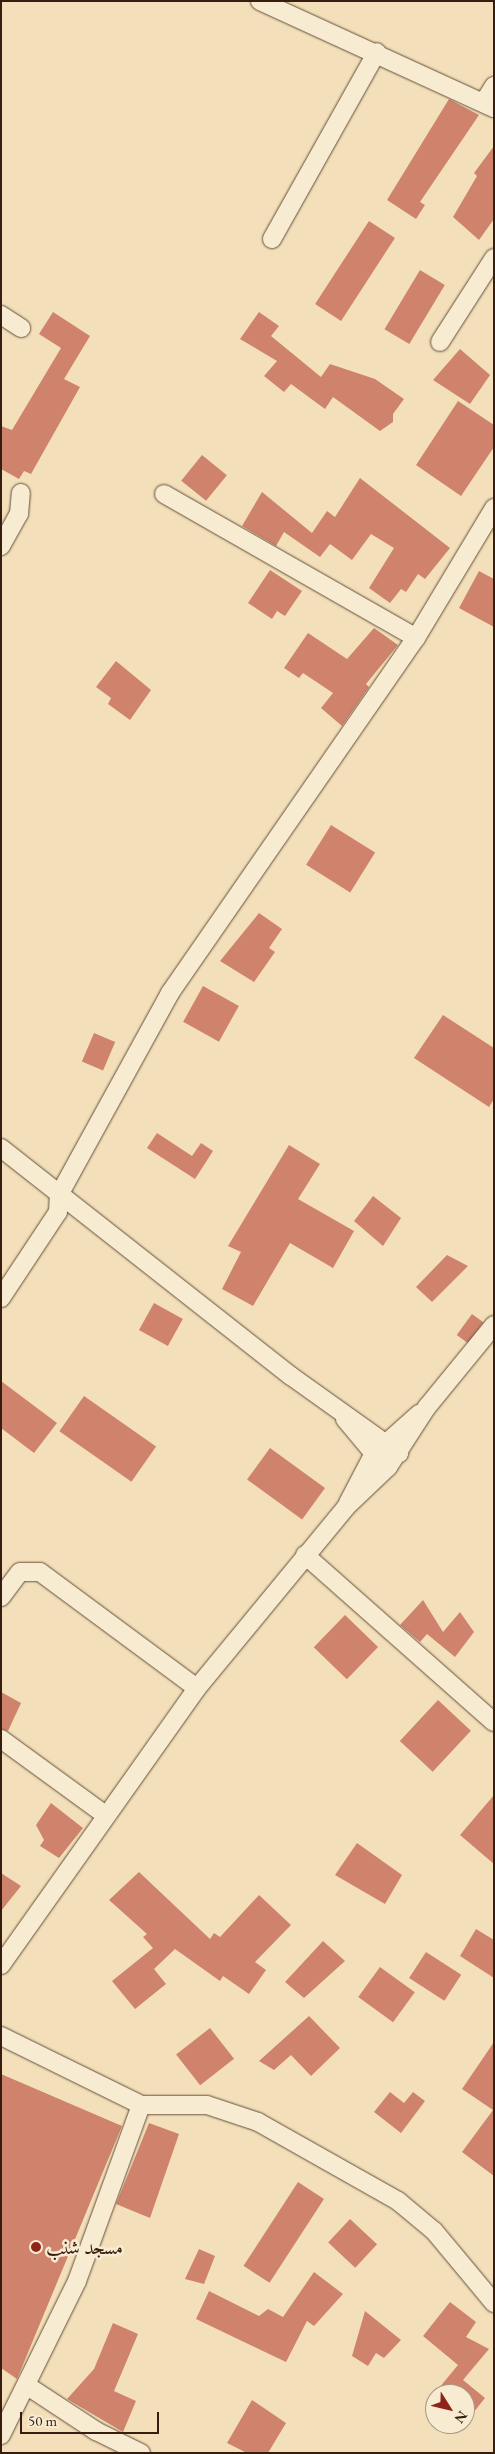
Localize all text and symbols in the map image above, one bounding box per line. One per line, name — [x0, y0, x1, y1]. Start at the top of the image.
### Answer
place label: مسجد شنب — [46, 2235, 123, 2259]
marker: مسجد شنب — [30, 2241, 42, 2253]
north arrow — [425, 2384, 475, 2434]
scale bar — [22, 2402, 161, 2434]
text: N — [451, 2407, 472, 2427]
text: 50 m — [28, 2411, 57, 2430]

